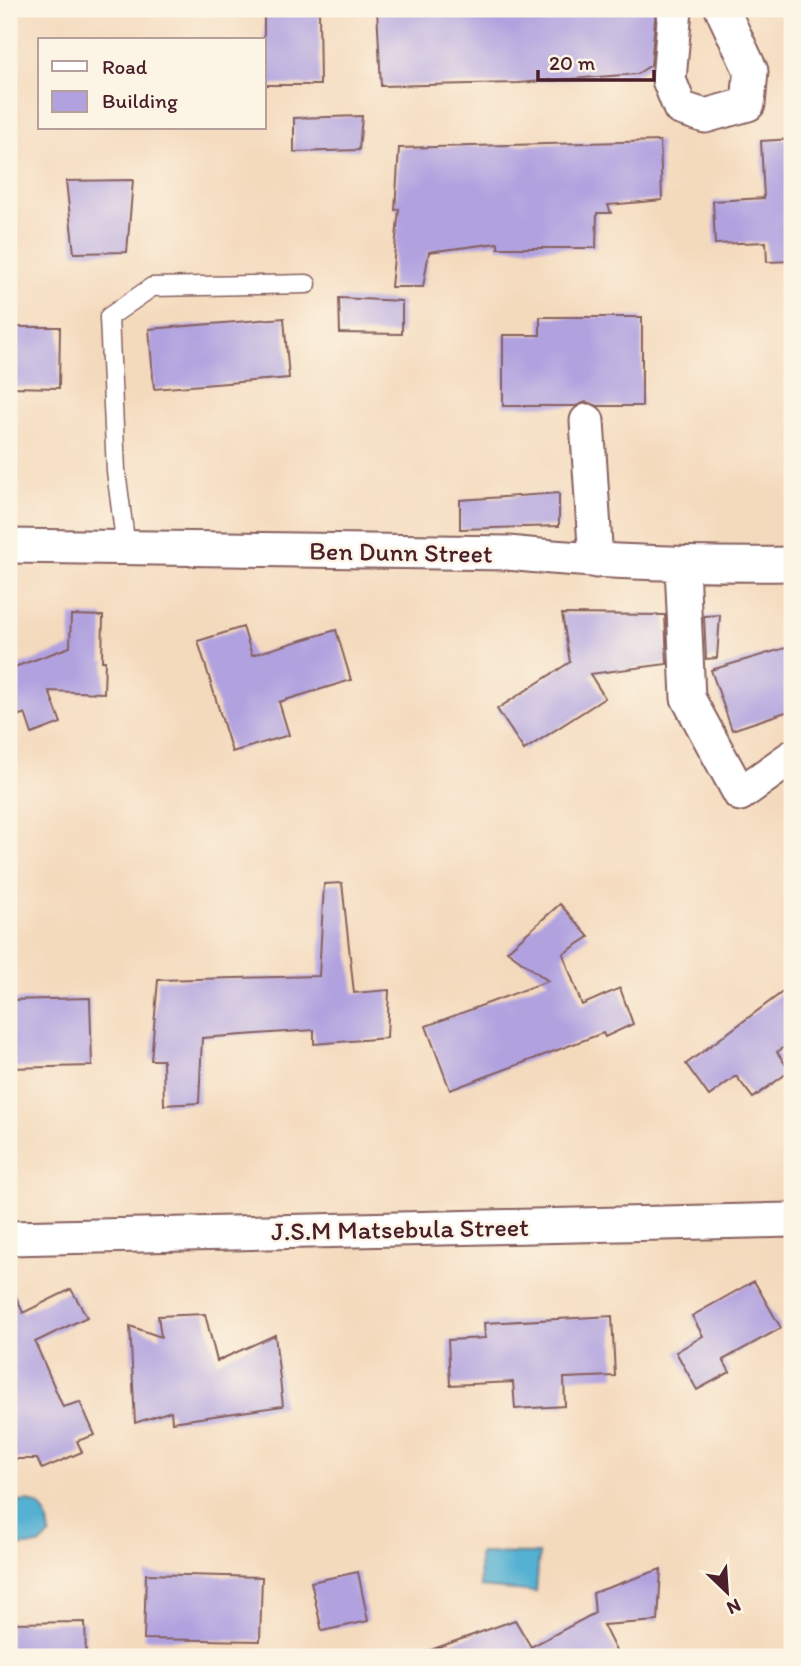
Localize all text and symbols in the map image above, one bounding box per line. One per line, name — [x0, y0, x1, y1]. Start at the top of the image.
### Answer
legend — [38, 38, 266, 130]
scale bar — [538, 38, 654, 82]
text: 20 m — [549, 50, 596, 75]
text: Road — [102, 54, 148, 79]
text: Building — [102, 88, 178, 113]
street label: Ben Dunn Street — [309, 534, 493, 570]
street label: J.S.M Matsebula Street — [271, 1211, 529, 1247]
north arrow — [692, 1558, 762, 1628]
text: N — [723, 1594, 745, 1620]

